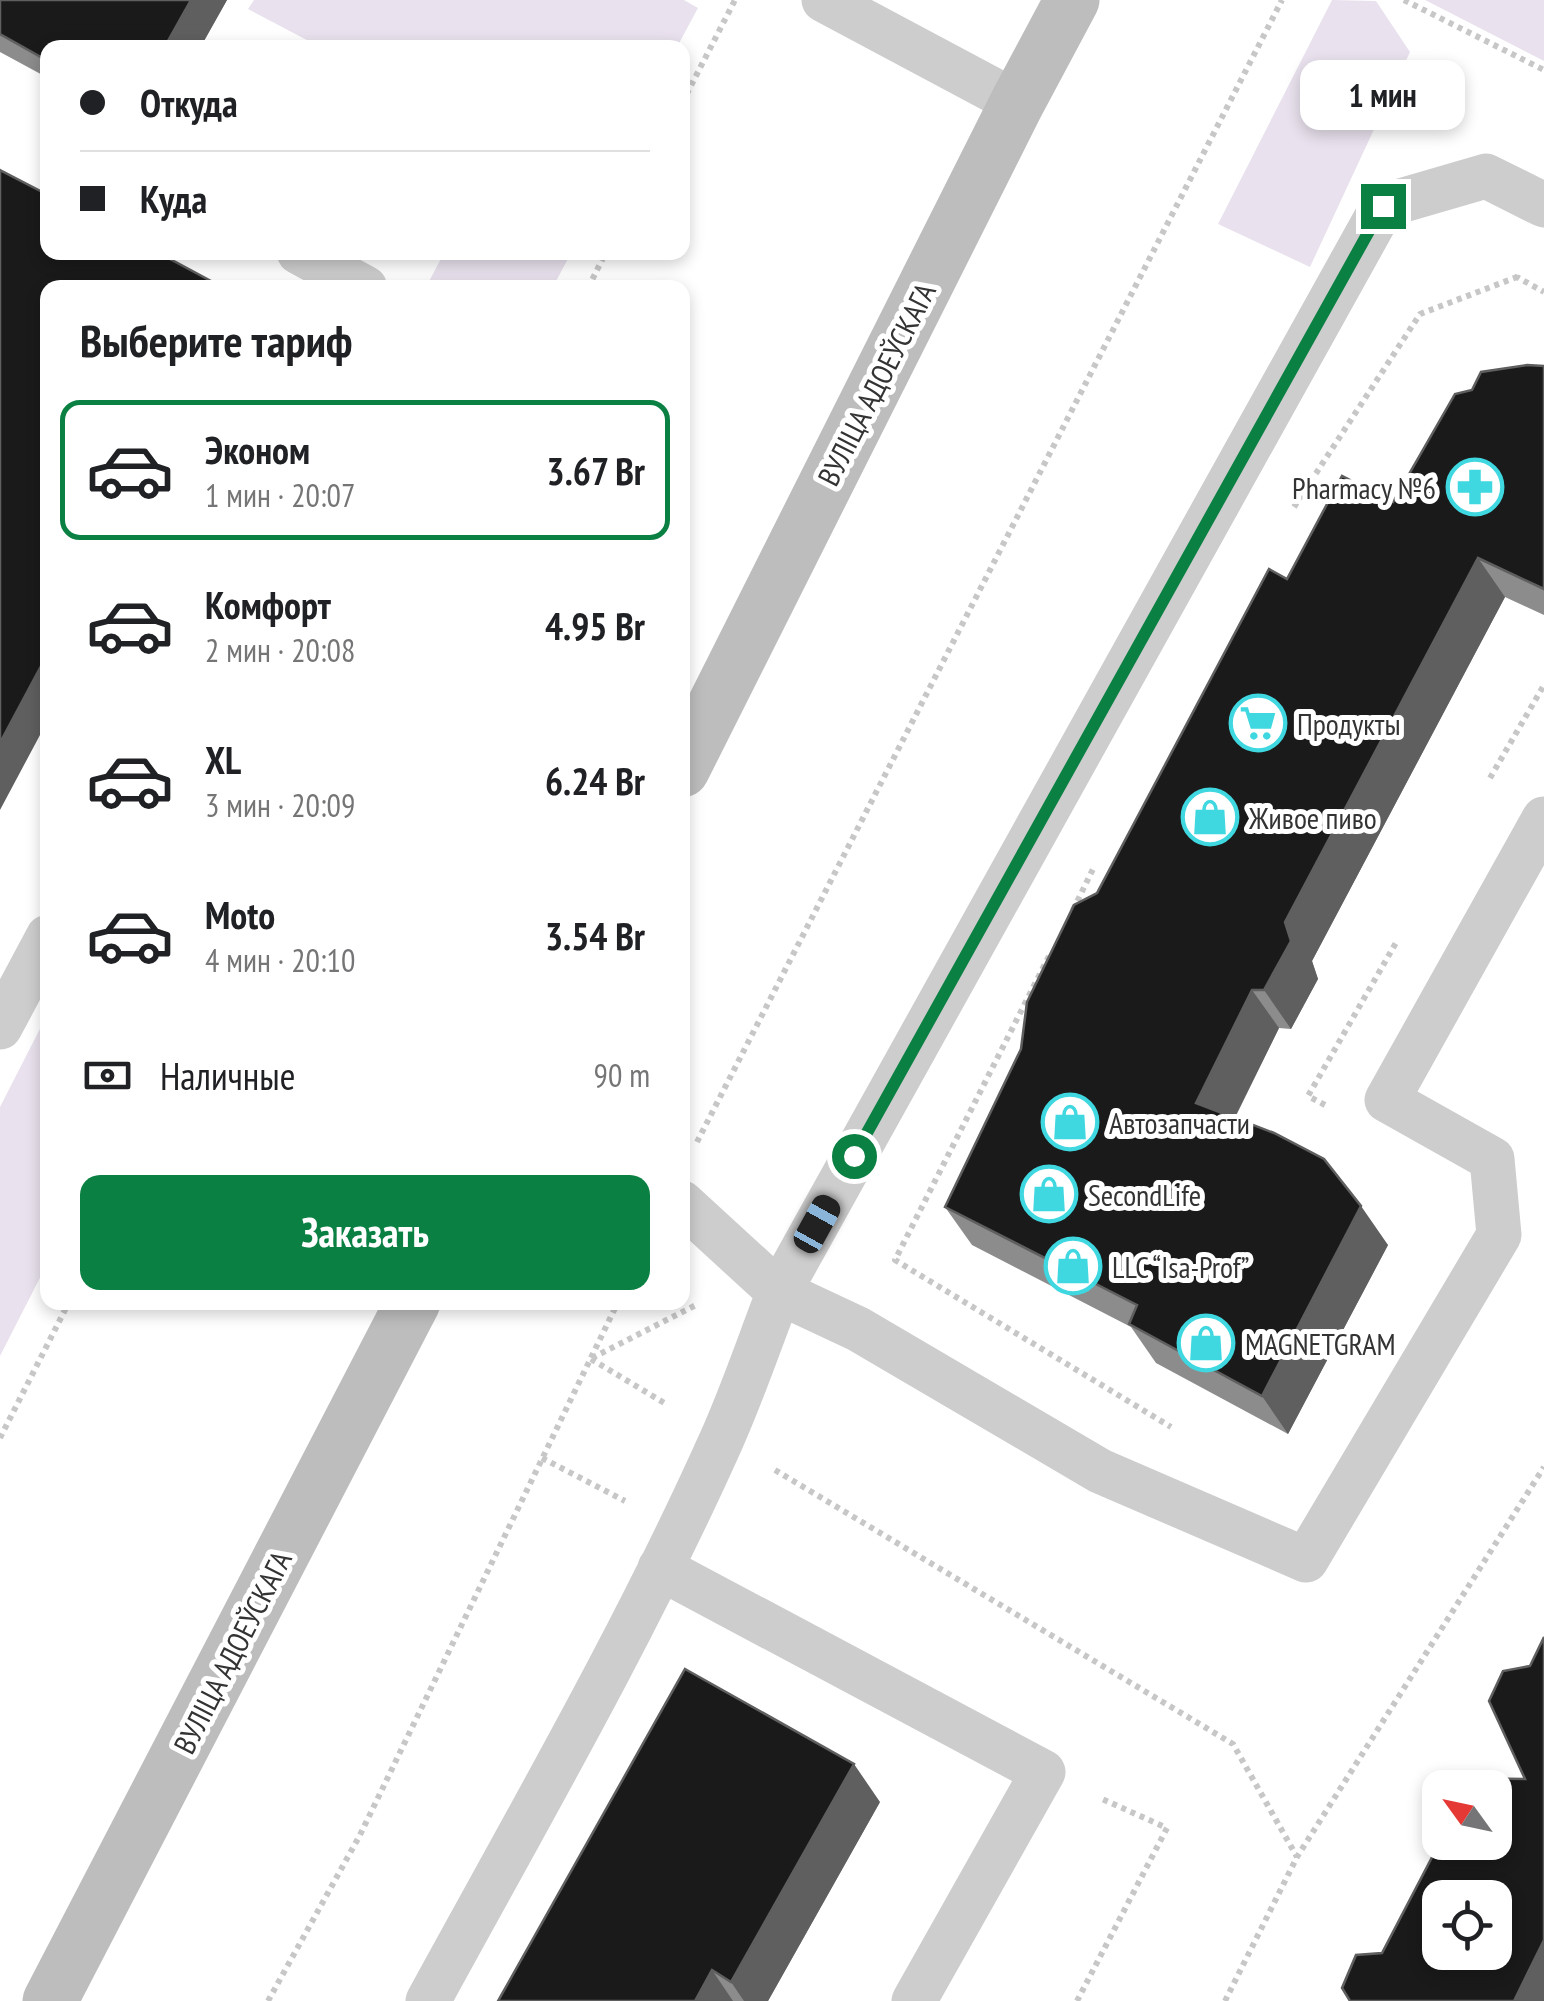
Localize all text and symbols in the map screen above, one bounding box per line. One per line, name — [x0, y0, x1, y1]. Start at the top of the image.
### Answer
callout: 1 мин — [1300, 61, 1466, 131]
text: 1 мин — [1348, 74, 1417, 116]
text: Откуда — [140, 78, 238, 127]
text: Куда — [140, 174, 207, 223]
route end — [1361, 184, 1406, 229]
street label: ВУЛІЦА АДОЕЎСКАГА — [808, 275, 944, 492]
text: Выберите тариф — [80, 311, 352, 369]
icon: car — [85, 425, 175, 515]
text: Эконом — [205, 425, 310, 474]
text: 3.67 Br — [547, 446, 645, 495]
pharmacy icon: Pharmacy №6 — [1445, 457, 1505, 517]
place label: Pharmacy №6 — [1292, 468, 1436, 507]
text: 1 мин · 20:07 — [205, 474, 355, 516]
icon: car — [85, 580, 175, 670]
text: Комфорт — [205, 580, 331, 629]
text: 4.95 Br — [545, 601, 645, 650]
text: 2 мин · 20:08 — [205, 629, 355, 671]
supermarket icon: Продукты — [1228, 693, 1288, 753]
place label: Продукты — [1297, 704, 1401, 743]
icon: car — [85, 735, 175, 825]
text: XL — [205, 735, 241, 784]
text: 6.24 Br — [545, 756, 645, 805]
text: 3 мин · 20:09 — [205, 784, 355, 826]
shop icon: Живое пиво — [1180, 787, 1240, 847]
place label: Живое пиво — [1248, 798, 1377, 837]
icon: car — [85, 890, 175, 980]
text: Moto — [205, 890, 275, 939]
text: 3.54 Br — [545, 911, 645, 960]
text: 4 мин · 20:10 — [205, 939, 355, 981]
icon: cash — [80, 1048, 135, 1103]
text: Наличные — [160, 1051, 295, 1100]
text: 90 m — [594, 1054, 650, 1096]
shop icon: Автозапчасти — [1040, 1092, 1100, 1152]
place label: Автозапчасти — [1109, 1103, 1250, 1142]
route start — [832, 1134, 877, 1179]
shop icon: SecondLife — [1019, 1164, 1079, 1224]
button: Заказать — [80, 1175, 650, 1290]
place label: SecondLife — [1088, 1175, 1201, 1214]
car — [789, 1190, 845, 1258]
shop icon: LLC “Isa-Prof” — [1043, 1236, 1103, 1296]
place label: LLC “Isa-Prof” — [1112, 1247, 1249, 1286]
shop icon: MAGNETGRAM — [1176, 1313, 1236, 1373]
place label: MAGNETGRAM — [1245, 1324, 1396, 1363]
street label: ВУЛІЦА АДОЕЎСКАГА — [164, 1543, 300, 1760]
north arrow — [1422, 1770, 1512, 1860]
map controls — [1422, 1770, 1512, 1970]
button: locate — [1422, 1880, 1512, 1970]

